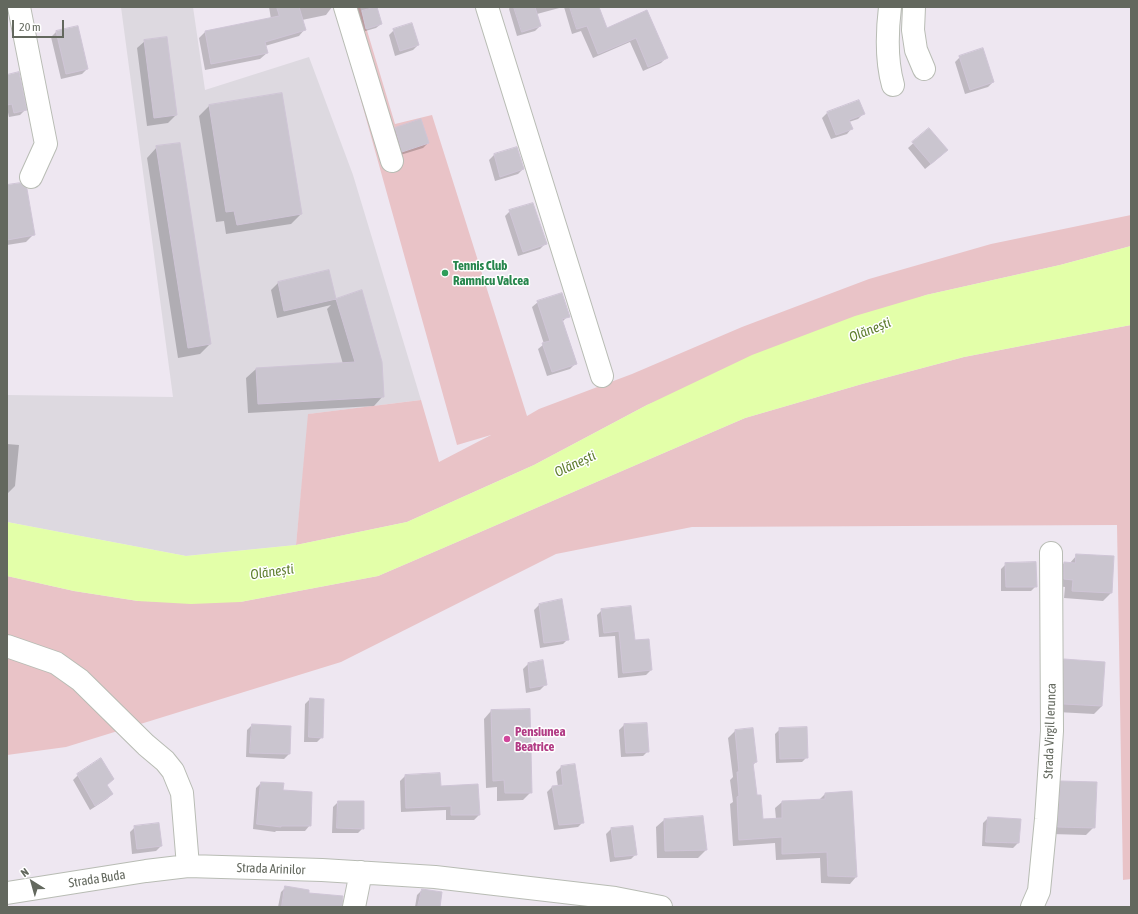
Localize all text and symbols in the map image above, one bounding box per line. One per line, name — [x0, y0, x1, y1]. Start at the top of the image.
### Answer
scale bar — [14, 12, 66, 38]
text: 20 m — [19, 20, 41, 34]
place label: Tennis Club Ramnicu Valcea — [453, 258, 529, 289]
marker: Tennis Club Ramnicu Valcea — [440, 268, 450, 278]
water label: Olănești — [847, 314, 893, 346]
water label: Olănești — [552, 447, 598, 481]
water label: Olănești — [249, 561, 295, 583]
street label: Strada Virgil Ierunca — [1041, 683, 1059, 779]
place label: Pensiunea Beatrice — [515, 724, 566, 755]
marker: Pensiunea Beatrice — [502, 734, 512, 744]
street label: Strada Arinilor — [236, 860, 306, 878]
north arrow — [12, 862, 52, 902]
text: N — [19, 866, 31, 879]
street label: Strada Buda — [67, 867, 127, 891]

